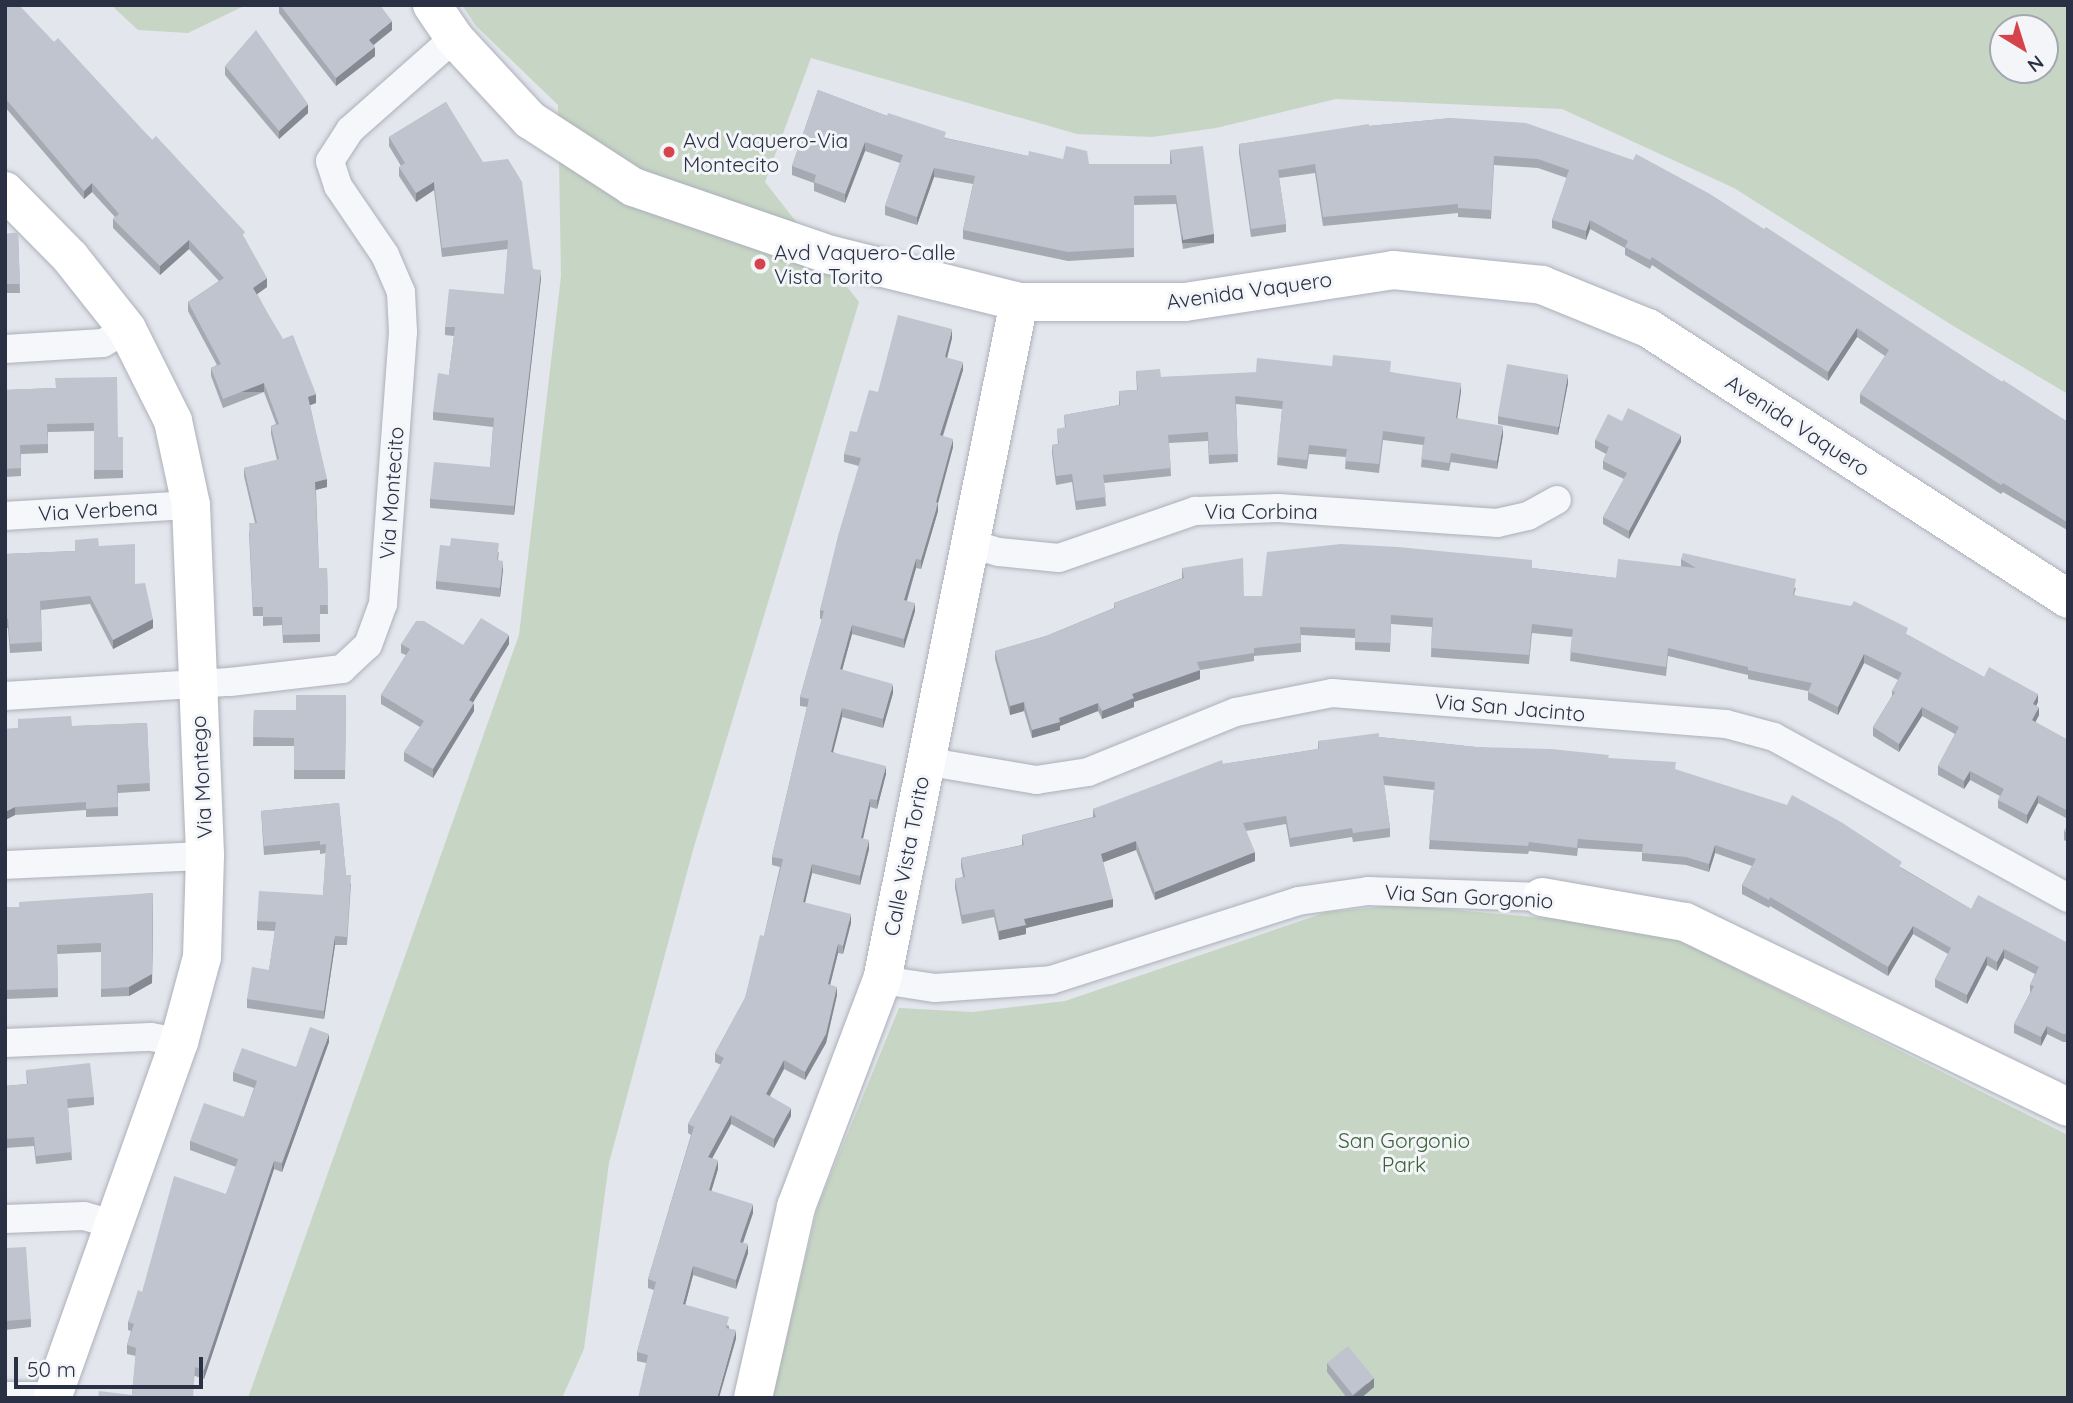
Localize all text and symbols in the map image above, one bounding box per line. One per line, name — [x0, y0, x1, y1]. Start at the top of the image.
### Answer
north arrow — [1989, 14, 2059, 84]
text: N — [2023, 50, 2049, 78]
place label: Avd Vaquero-Via Montecito — [683, 127, 848, 177]
marker: Avd Vaquero-Via Montecito — [661, 144, 677, 160]
place label: Avd Vaquero-Calle Vista Torito — [774, 239, 956, 289]
marker: Avd Vaquero-Calle Vista Torito — [752, 256, 768, 272]
street label: Avenida Vaquero — [1165, 266, 1333, 314]
street label: Avenida Vaquero — [1721, 369, 1875, 481]
street label: Via Montecito — [374, 426, 408, 560]
street label: Via Verbena — [38, 494, 158, 526]
street label: Via Corbina — [1204, 498, 1318, 524]
street label: Via San Jacinto — [1434, 688, 1586, 726]
street label: Via Montego — [185, 715, 217, 839]
street label: Calle Vista Torito — [878, 774, 934, 938]
street label: Via San Gorgonio — [1384, 879, 1554, 913]
park label: San Gorgonio Park — [1338, 1127, 1470, 1177]
scale bar — [18, 1344, 206, 1388]
text: 50 m — [27, 1356, 76, 1382]

